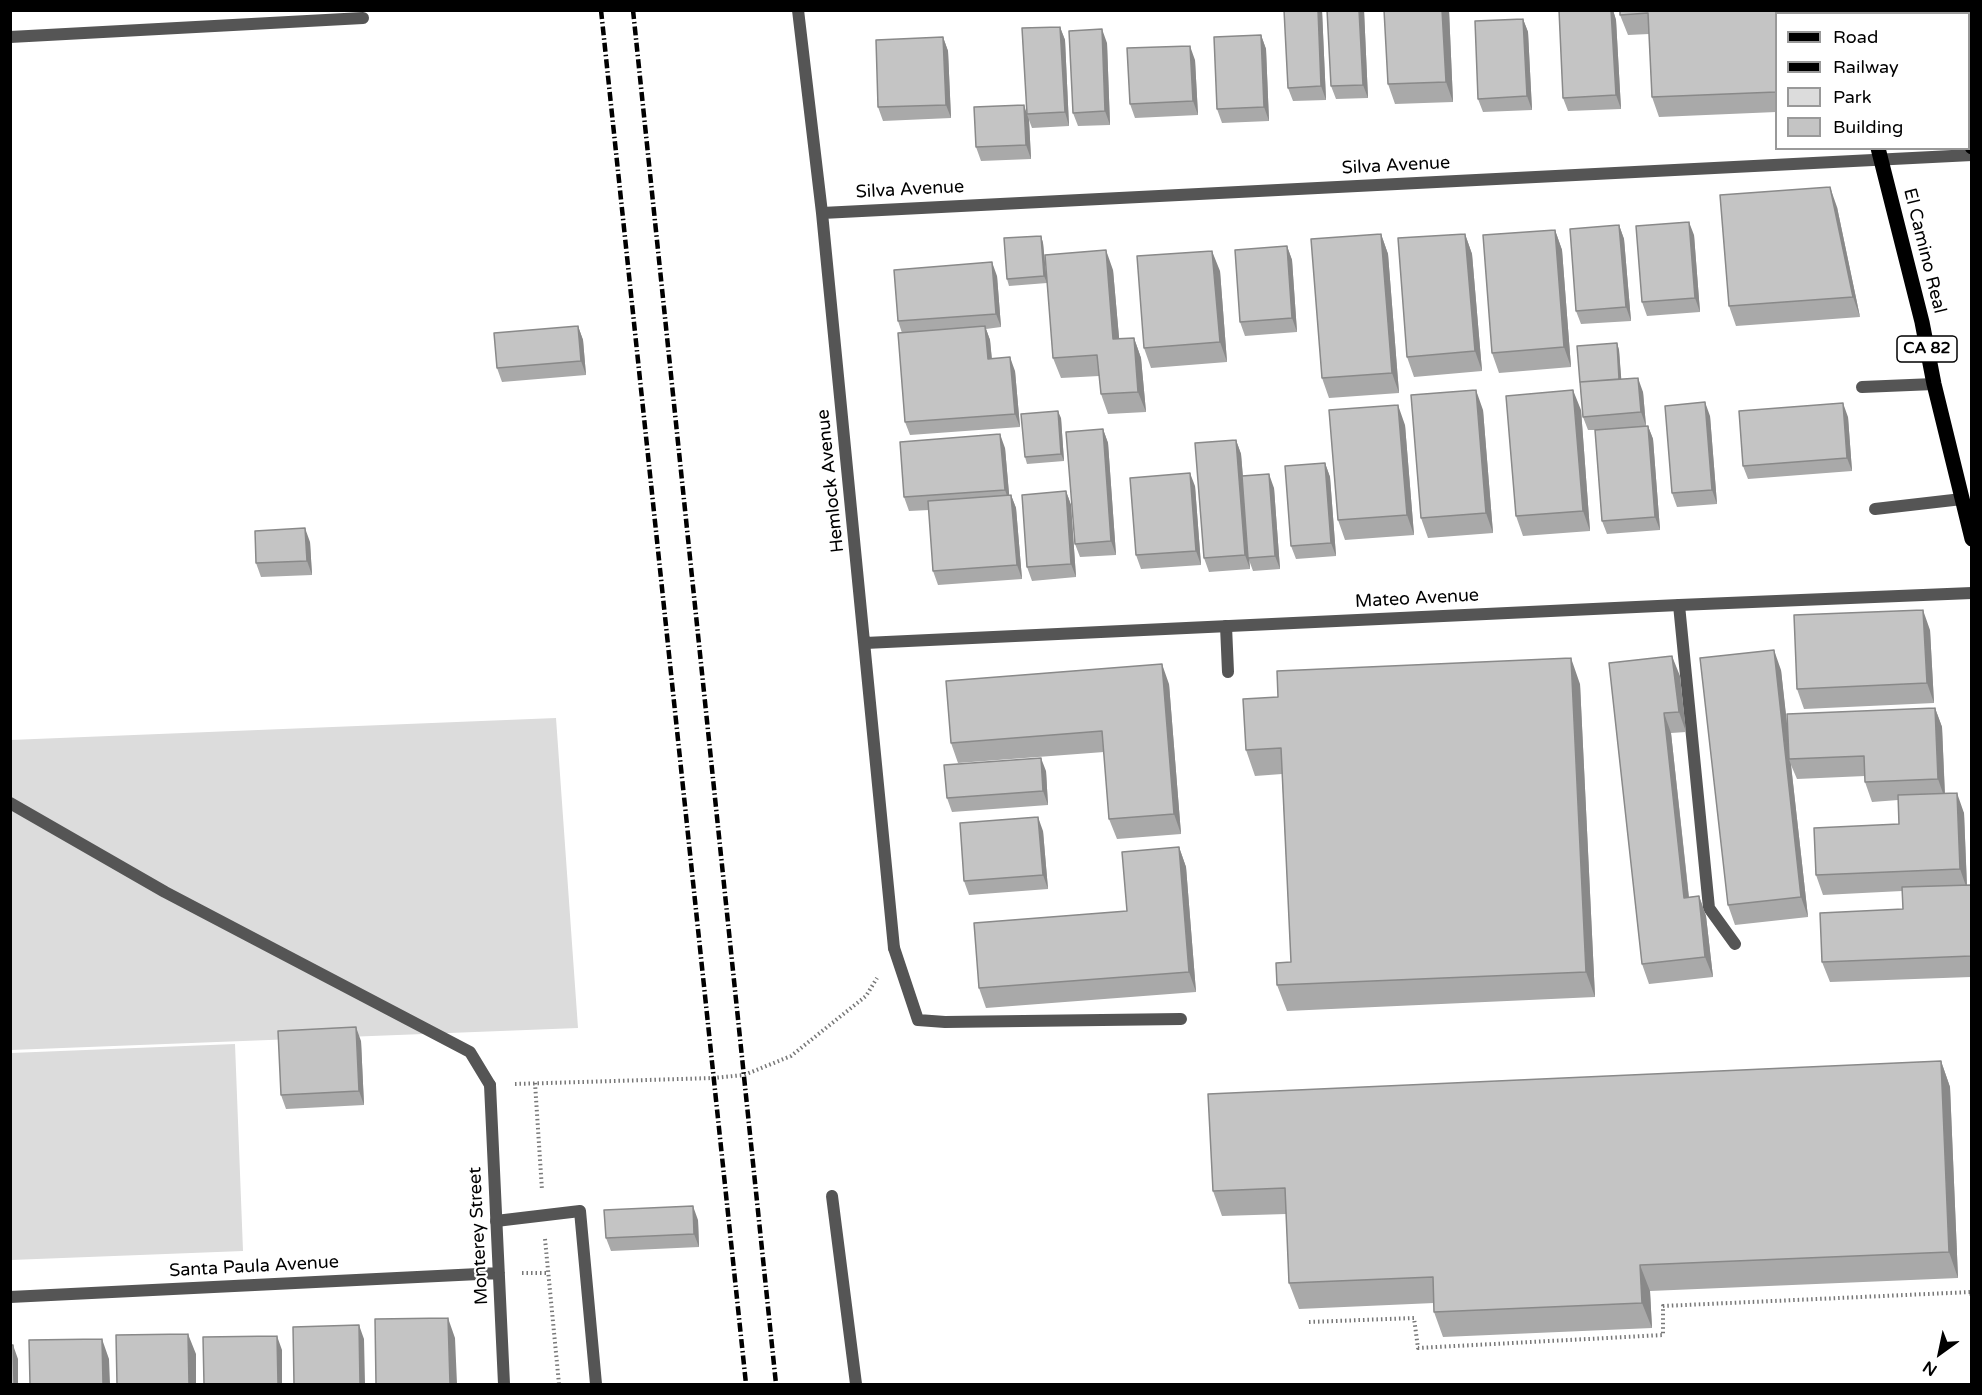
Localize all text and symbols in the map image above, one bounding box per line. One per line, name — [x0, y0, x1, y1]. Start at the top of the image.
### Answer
legend — [1775, 12, 1970, 150]
text: Road — [1833, 26, 1878, 48]
text: Railway — [1833, 56, 1899, 78]
text: Park — [1833, 86, 1871, 108]
text: Building — [1833, 116, 1903, 138]
street label: Silva Avenue — [1341, 152, 1451, 180]
street label: Silva Avenue — [855, 176, 965, 204]
street label: El Camino Real — [1898, 186, 1950, 316]
road number: CA 82 — [1897, 336, 1957, 362]
street label: Hemlock Avenue — [813, 408, 849, 554]
street label: Mateo Avenue — [1354, 585, 1480, 613]
street label: Monterey Street — [465, 1166, 493, 1306]
street label: Santa Paula Avenue — [169, 1252, 339, 1282]
north arrow — [1910, 1323, 1970, 1383]
text: N — [1919, 1356, 1941, 1380]

